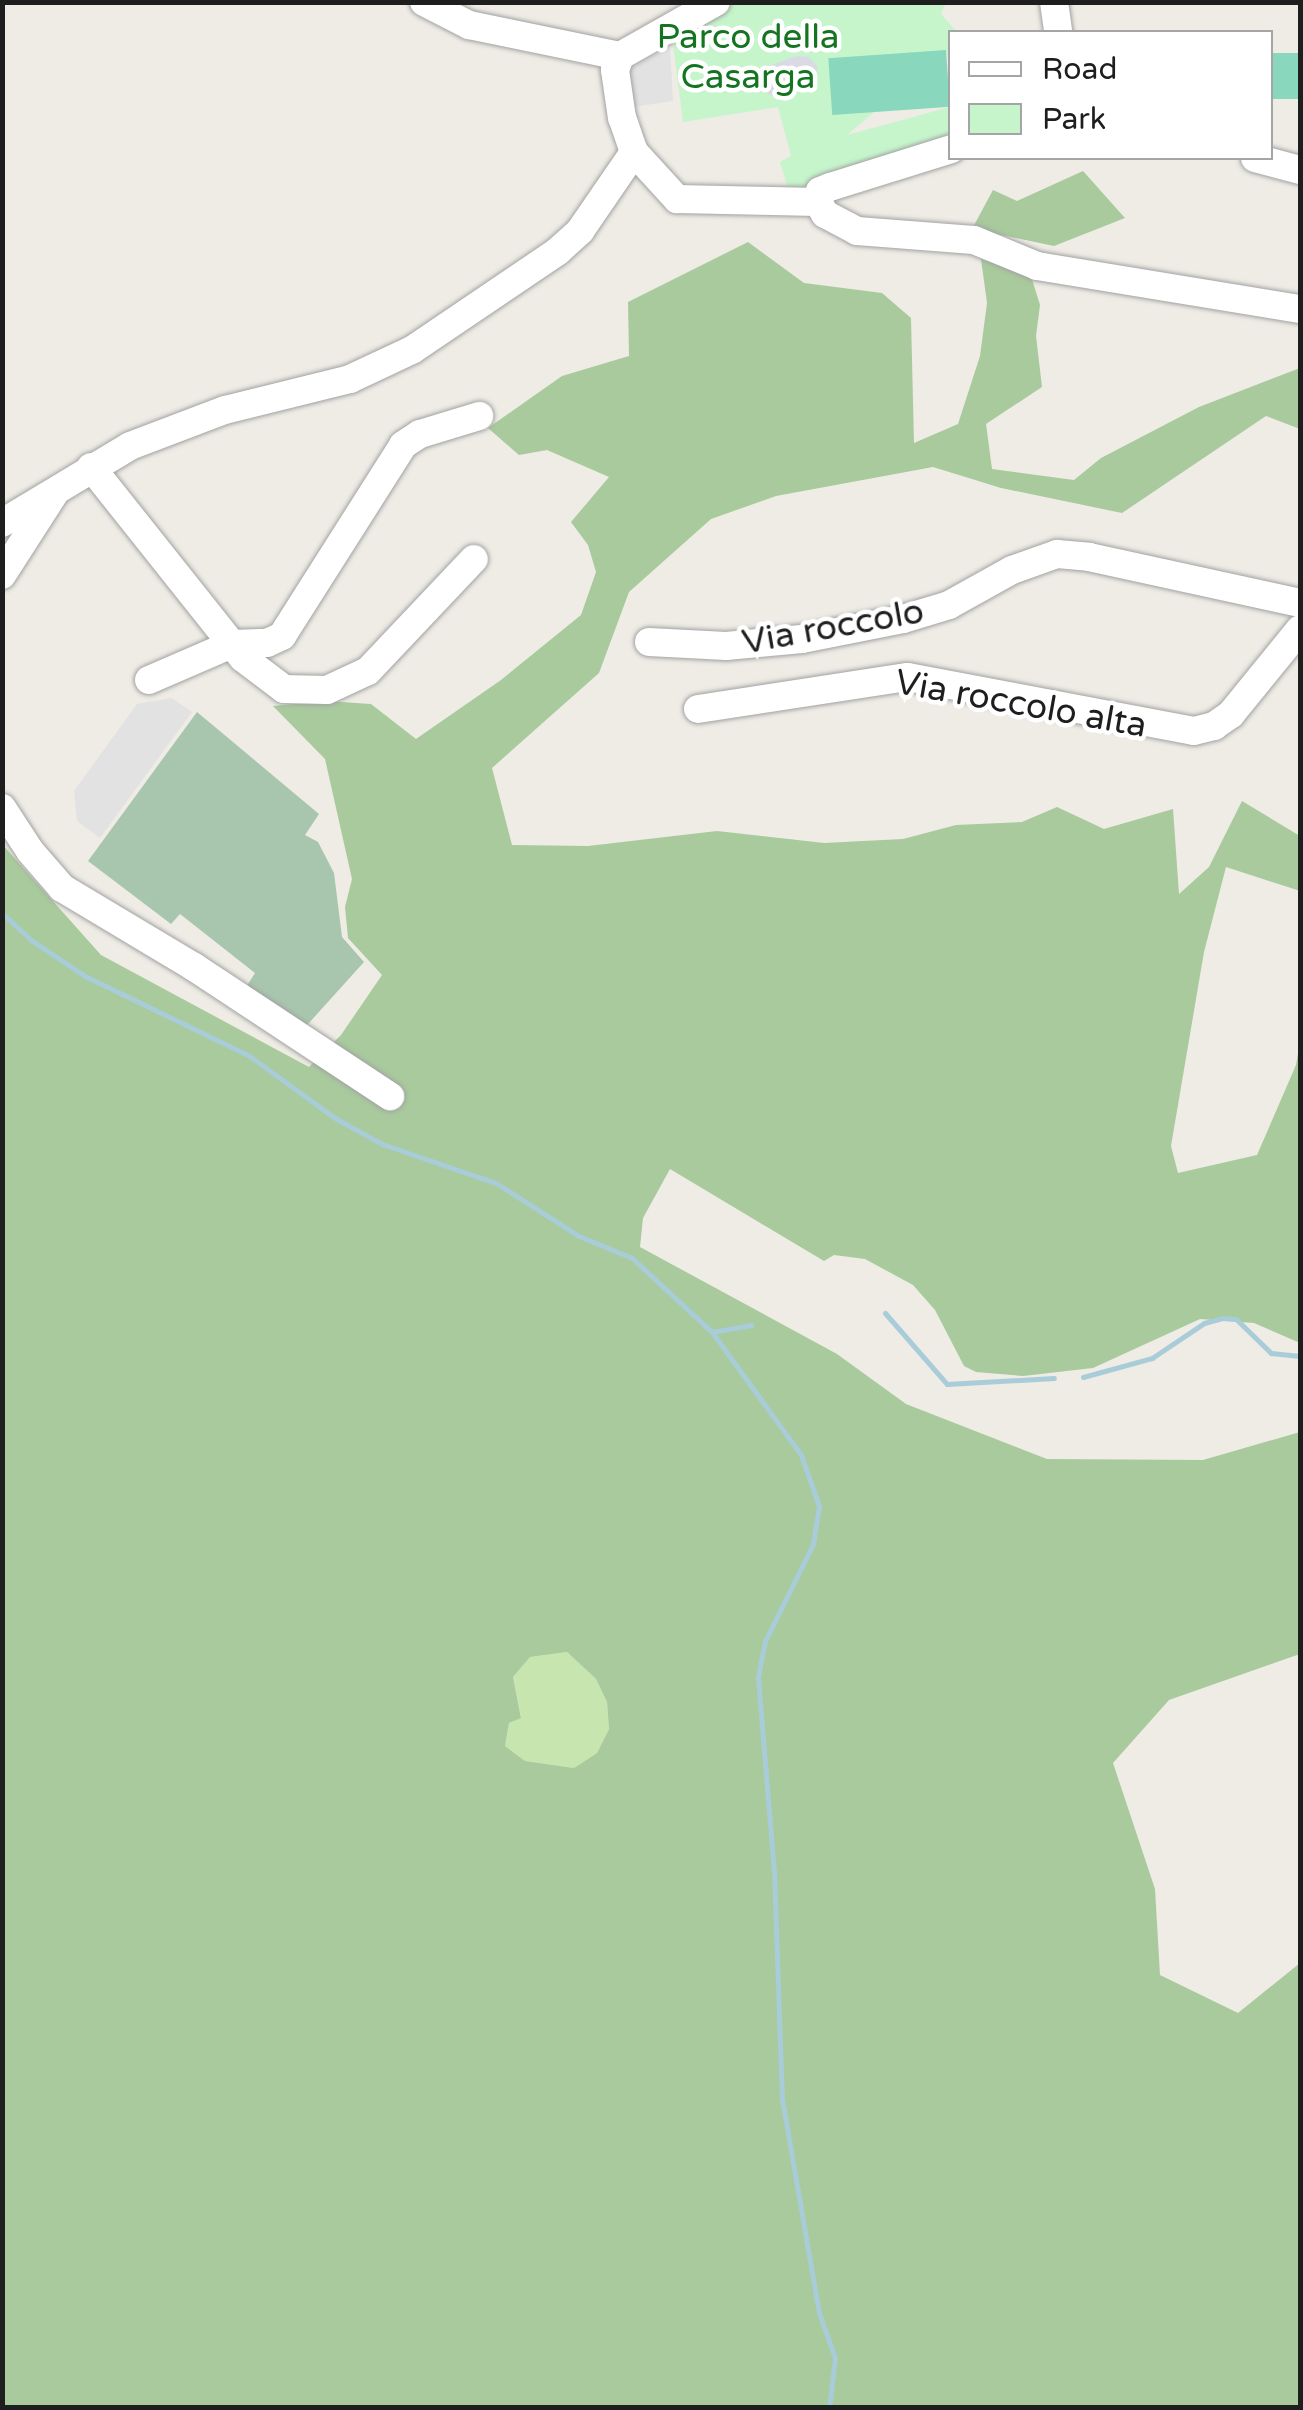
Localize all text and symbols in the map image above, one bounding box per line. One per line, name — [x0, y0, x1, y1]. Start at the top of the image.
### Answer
park label: Parco della Casarga — [656, 16, 840, 98]
legend — [948, 30, 1273, 160]
text: Road — [1042, 51, 1117, 88]
text: Park — [1042, 101, 1106, 138]
street label: Via roccolo — [739, 590, 927, 664]
street label: Via roccolo alta — [892, 661, 1150, 747]

